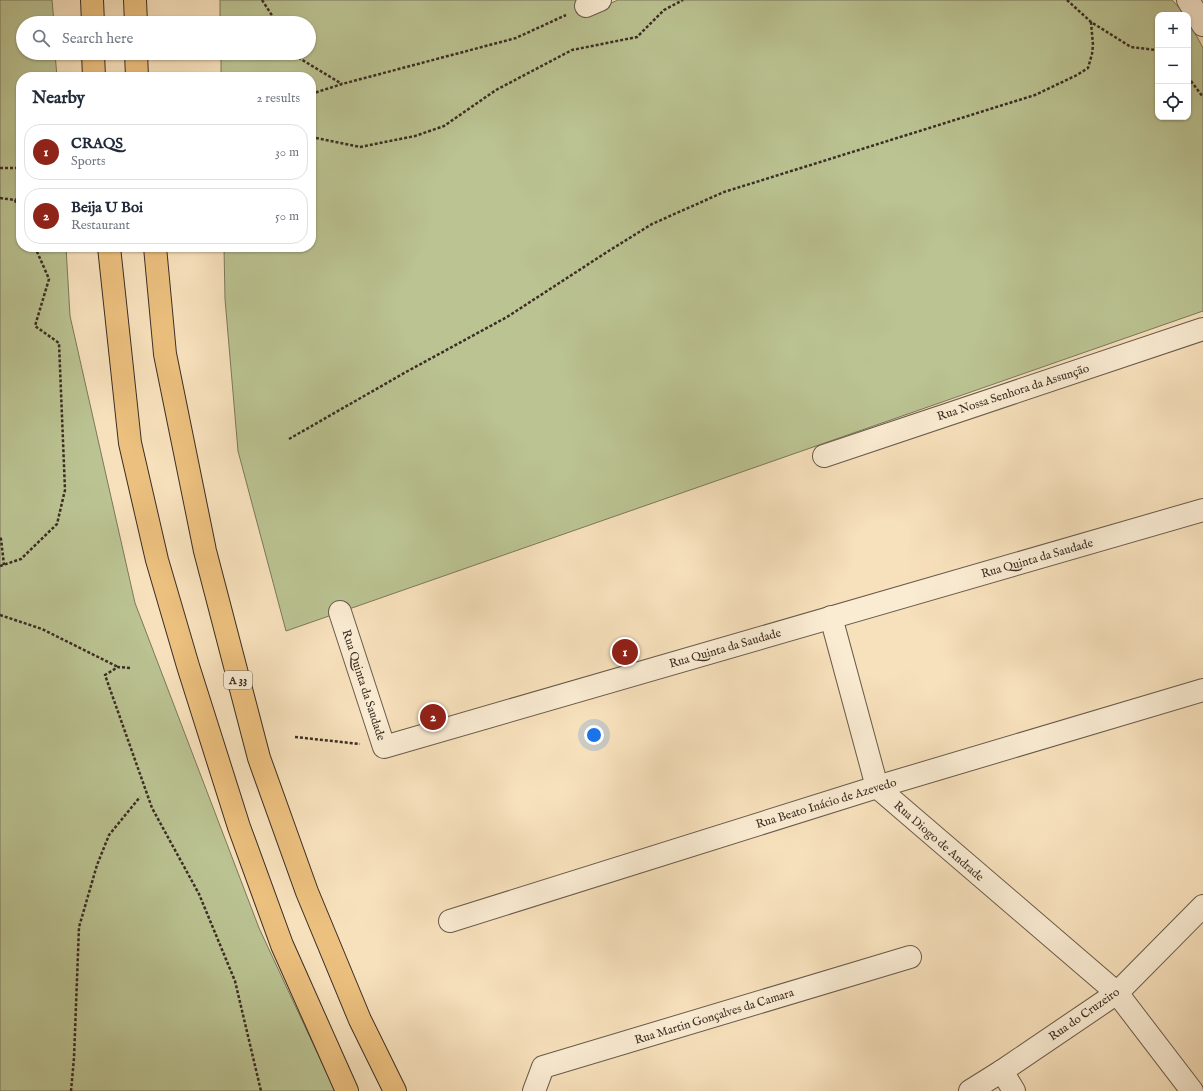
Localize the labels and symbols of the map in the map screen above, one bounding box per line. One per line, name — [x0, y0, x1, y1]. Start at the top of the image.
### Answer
street label: Rua Nossa Senhora da Assunção — [935, 361, 1092, 424]
street label: Rua Quinta da Saudade — [979, 535, 1095, 582]
street label: Rua Quinta da Saudade — [667, 625, 783, 672]
street label: Rua Quinta da Saudade — [338, 628, 389, 743]
pin: 1 — [612, 637, 638, 667]
road number: A 33 — [224, 671, 252, 689]
pin: 2 — [420, 702, 446, 732]
your location — [584, 725, 604, 745]
street label: Rua Beato Inácio de Azevedo — [754, 775, 899, 832]
street label: Rua Diogo de Andrade — [890, 798, 987, 885]
street label: Rua do Cruzeiro — [1046, 984, 1123, 1044]
street label: Rua Martin Gonçalves da Camara — [633, 985, 796, 1048]

